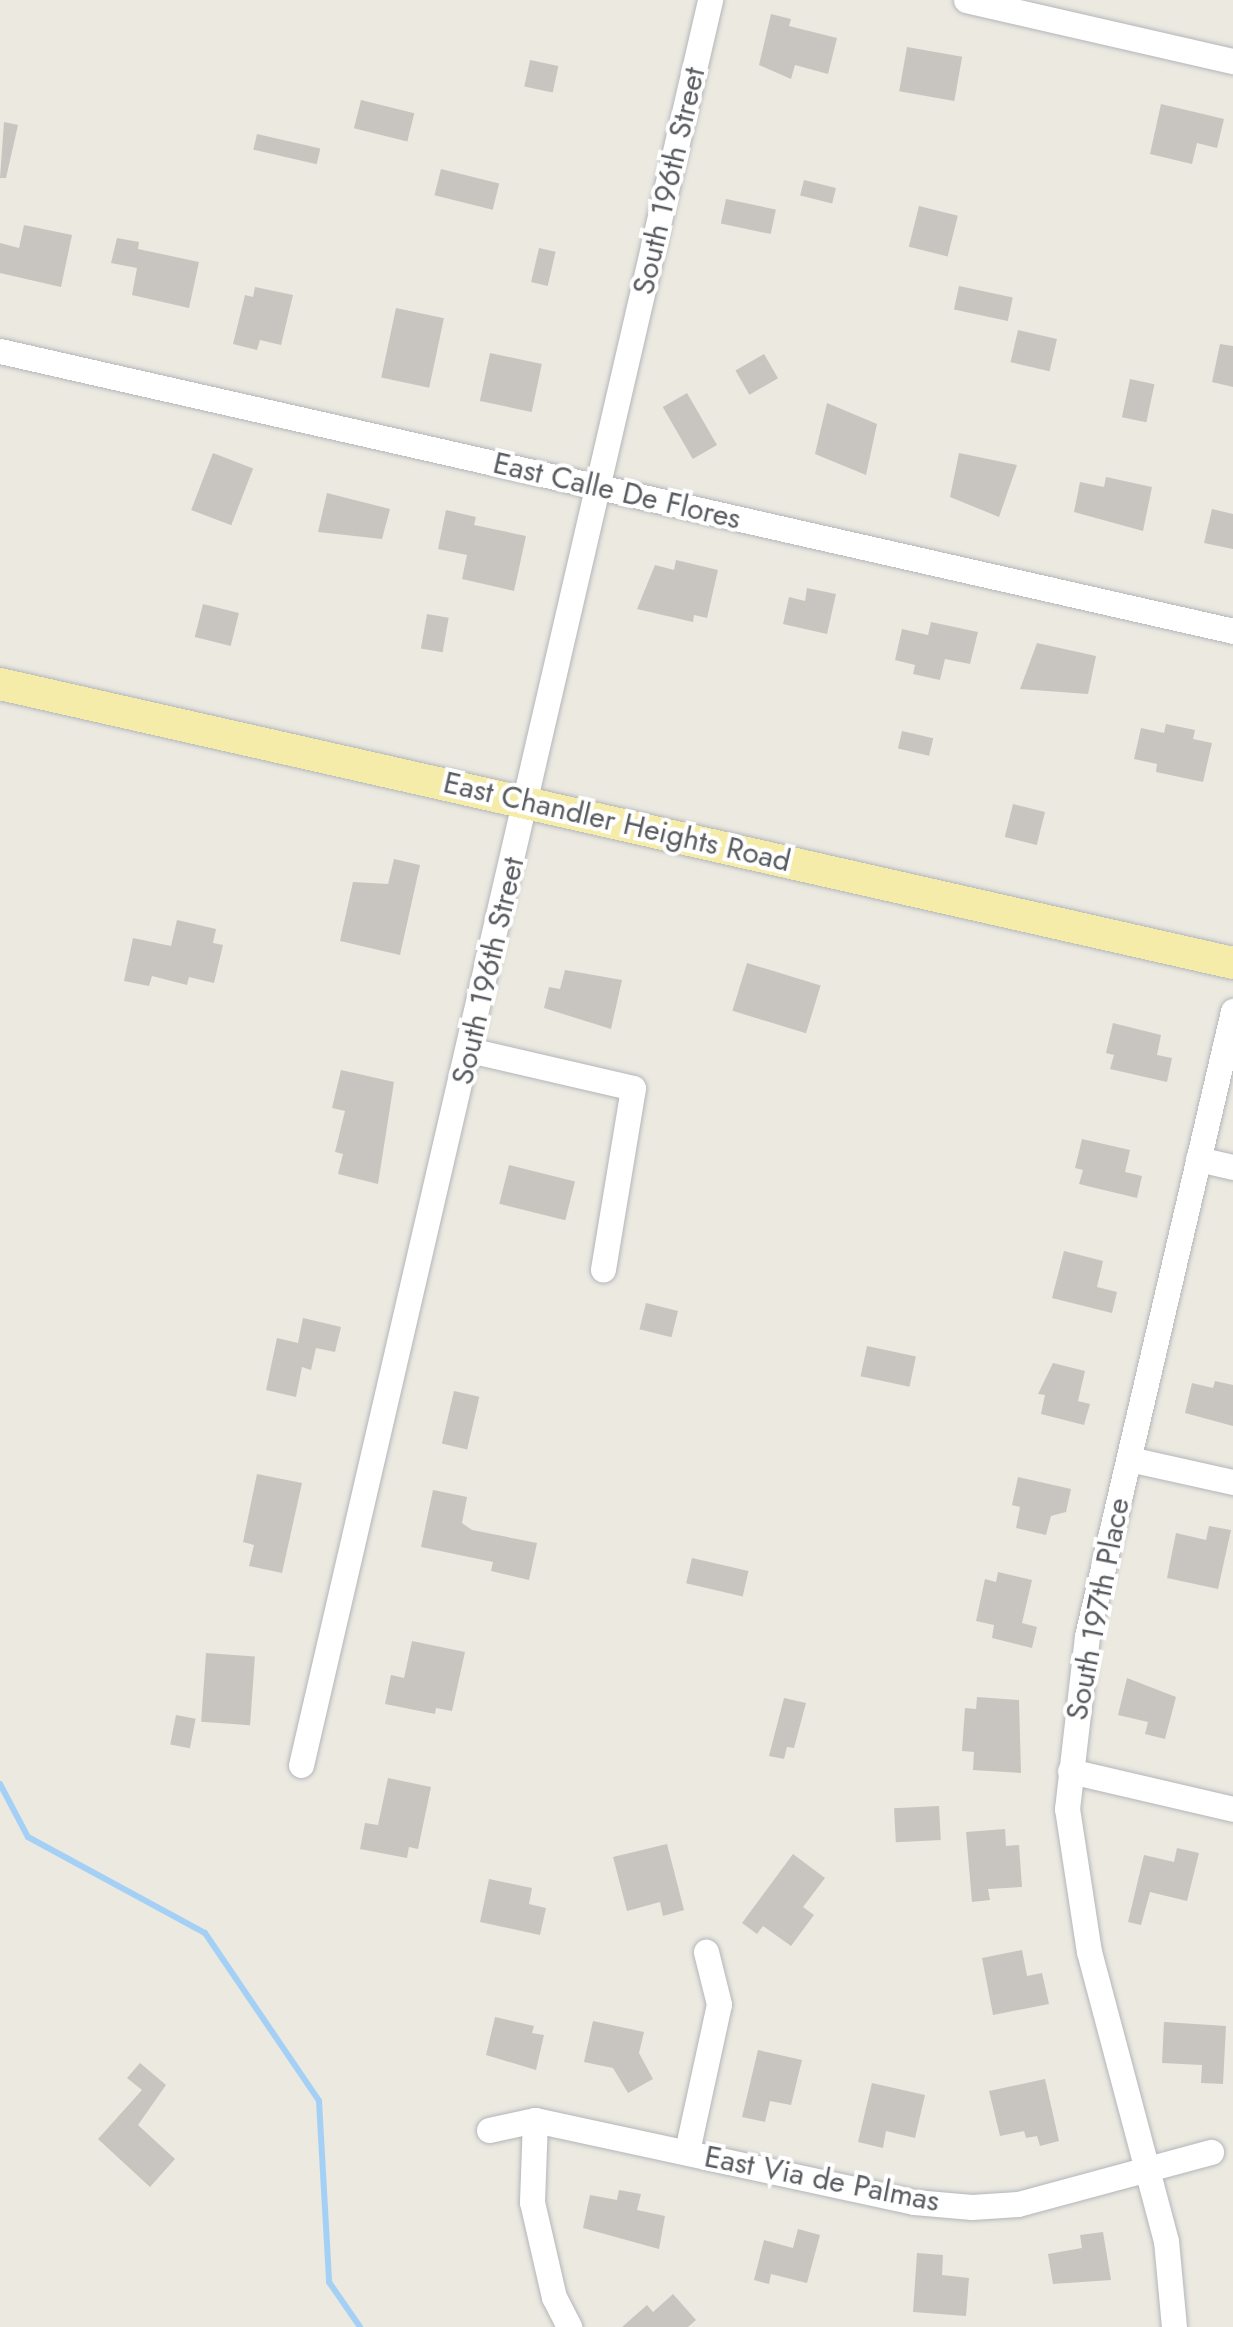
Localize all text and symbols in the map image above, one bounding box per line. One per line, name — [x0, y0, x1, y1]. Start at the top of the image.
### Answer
street label: South 196th Street — [625, 64, 713, 298]
street label: East Calle De Flores — [490, 445, 744, 537]
street label: East Chandler Heights Road — [440, 765, 794, 879]
street label: South 196th Street — [444, 854, 532, 1088]
street label: South 197th Place — [1059, 1495, 1137, 1723]
street label: East Via de Palmas — [701, 2139, 943, 2219]

